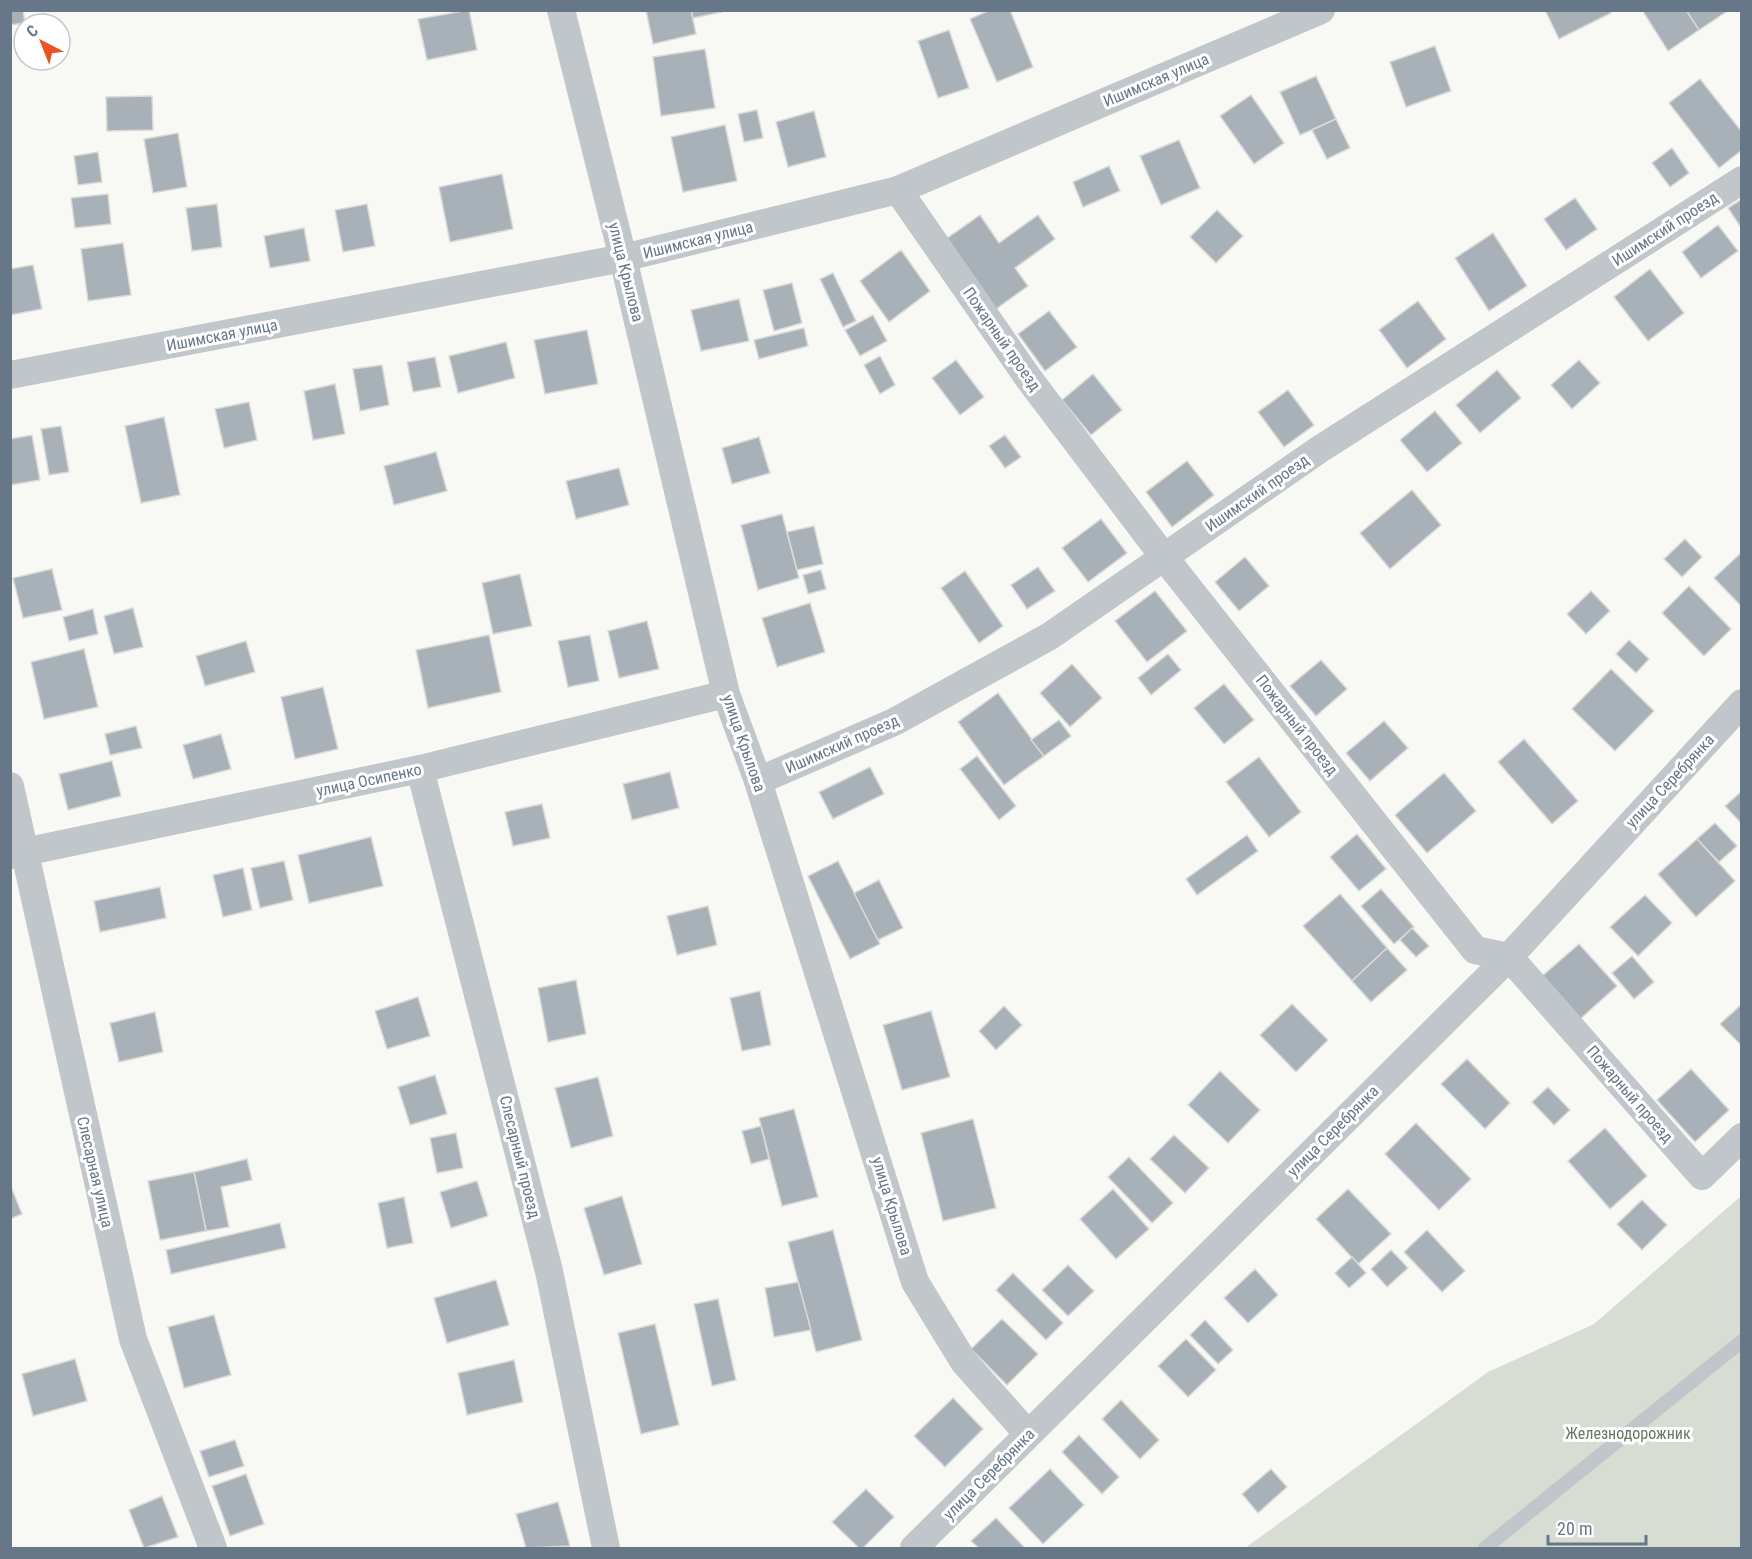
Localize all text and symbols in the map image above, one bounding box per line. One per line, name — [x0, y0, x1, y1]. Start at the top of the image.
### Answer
north arrow — [12, 12, 72, 72]
text: С — [23, 21, 42, 41]
street label: Ишимская улица — [1101, 49, 1211, 111]
street label: Ишимский проезд — [1609, 188, 1722, 270]
street label: Ишимская улица — [641, 217, 755, 263]
street label: улица Крылова — [604, 220, 648, 324]
street label: Пожарный проезд — [959, 284, 1045, 395]
street label: Ишимская улица — [165, 315, 279, 355]
street label: Ишимский проезд — [1202, 450, 1313, 536]
street label: Пожарный проезд — [1252, 671, 1342, 779]
street label: улица Крылова — [718, 692, 770, 794]
street label: Ишимский проезд — [782, 710, 902, 777]
street label: улица Серебрянка — [1622, 730, 1718, 832]
street label: улица Осипенко — [315, 760, 423, 800]
street label: Пожарный проезд — [1583, 1042, 1677, 1147]
street label: улица Серебрянка — [1283, 1081, 1383, 1181]
street label: Слесарный проезд — [496, 1094, 545, 1221]
street label: Слесарная улица — [73, 1115, 117, 1229]
street label: улица Крылова — [868, 1155, 916, 1257]
street label: улица Серебрянка — [939, 1424, 1039, 1524]
park label: Железнодорожник — [1565, 1424, 1691, 1443]
scale bar — [1548, 1508, 1646, 1546]
text: 20 m — [1557, 1518, 1592, 1539]

